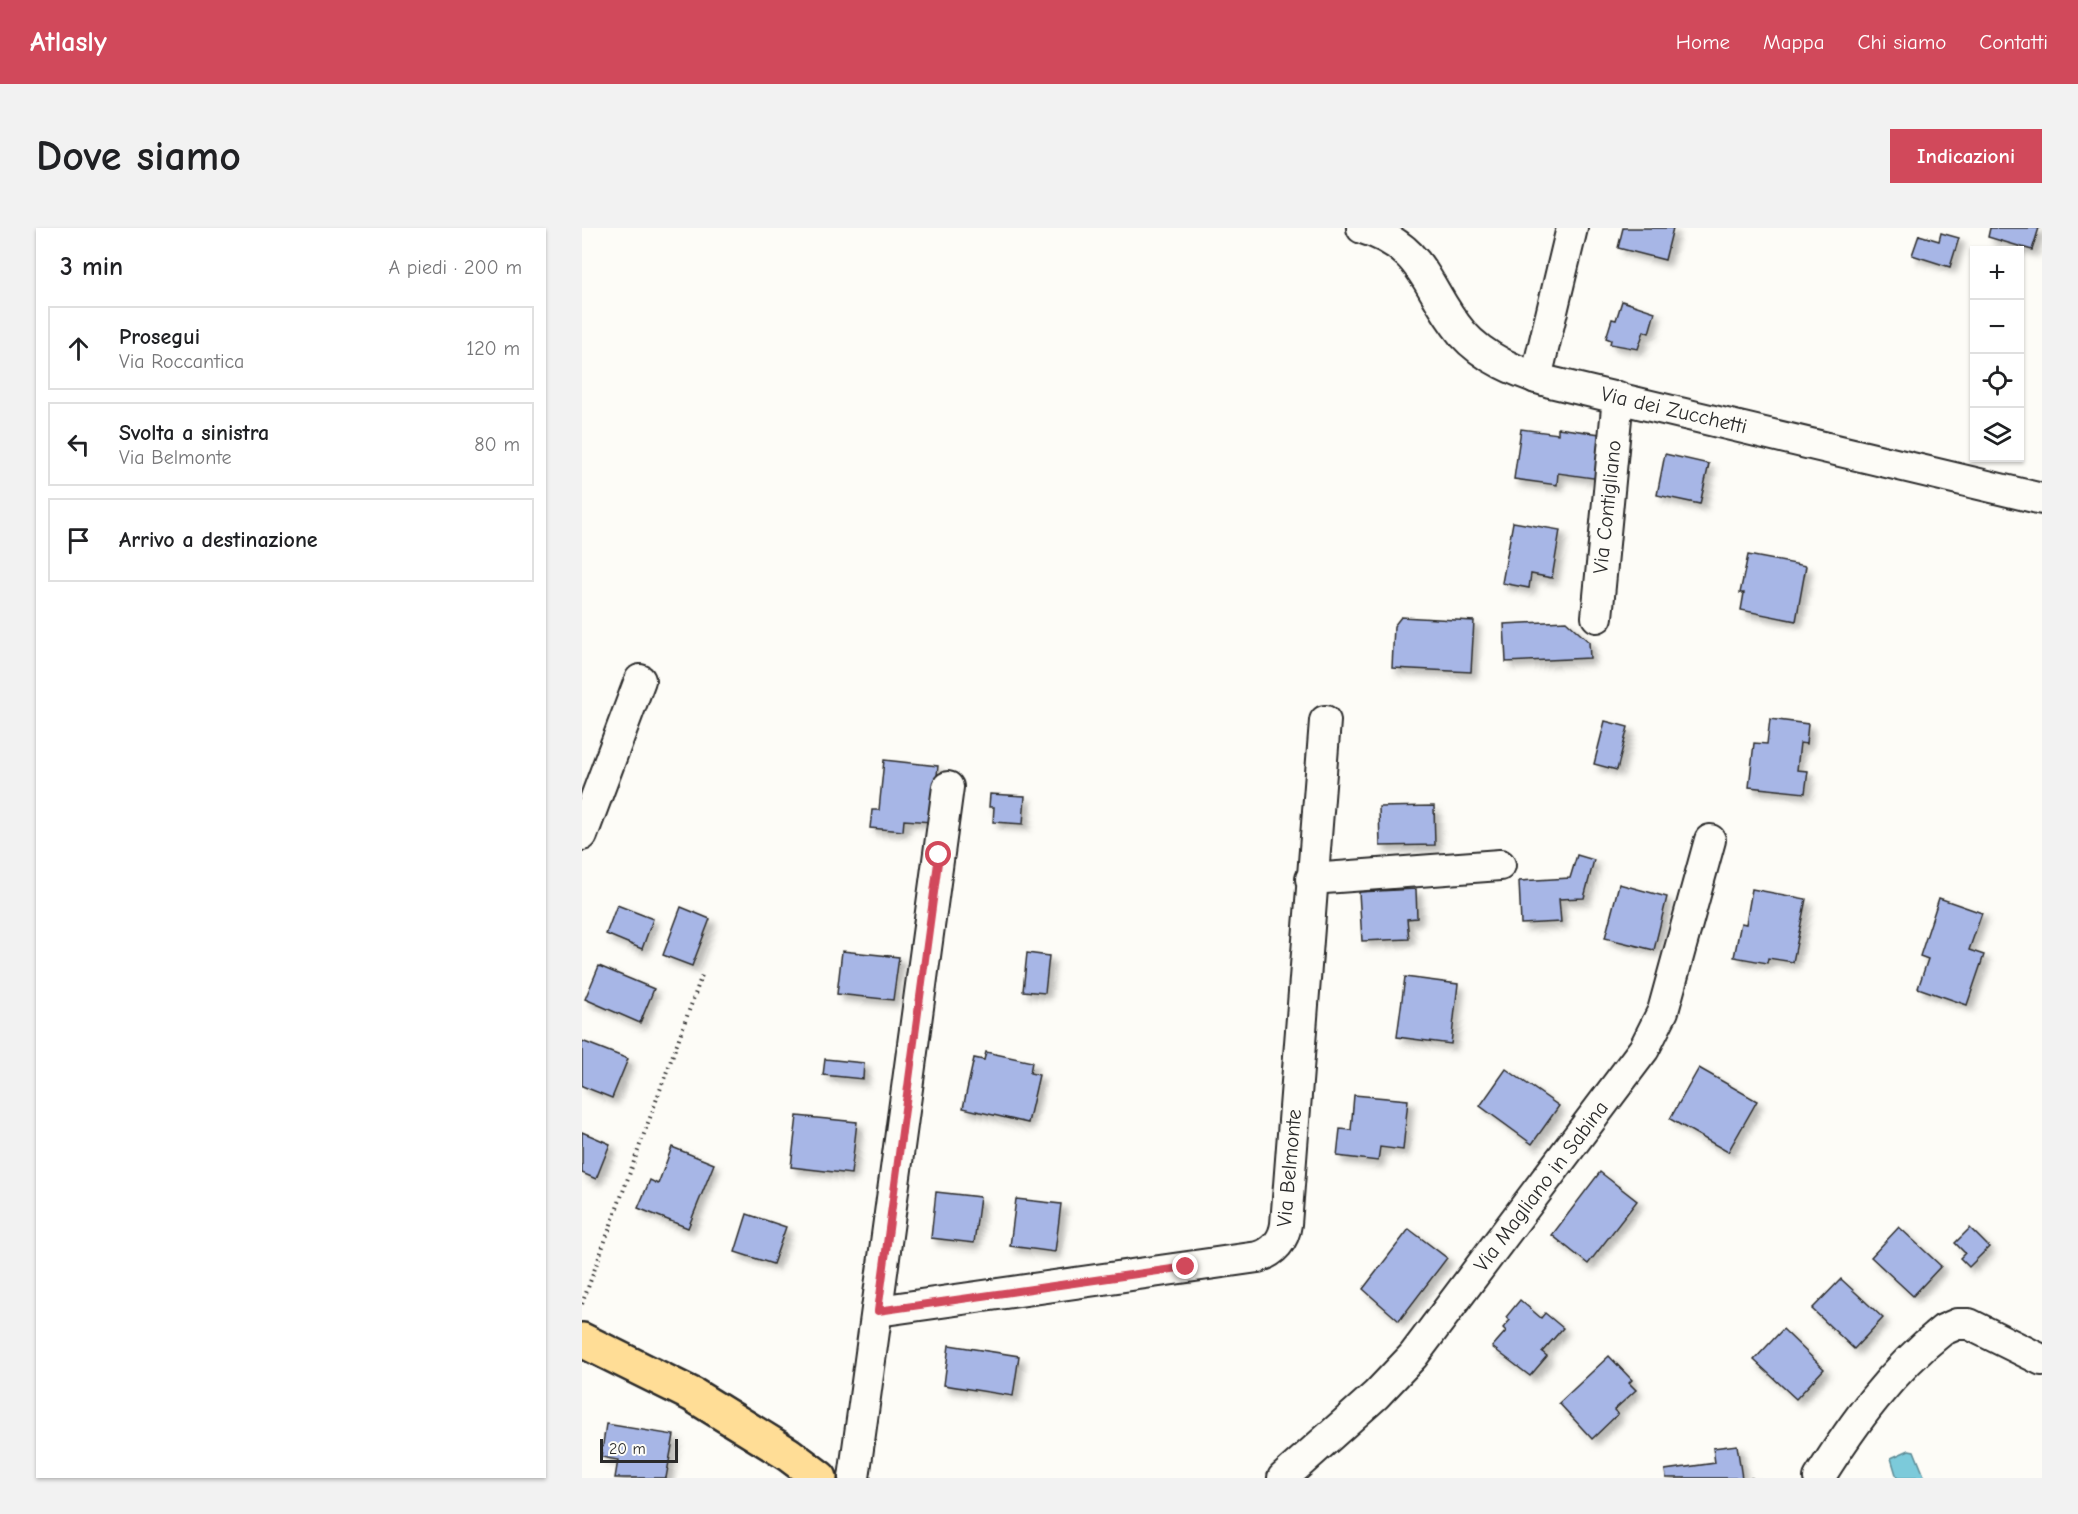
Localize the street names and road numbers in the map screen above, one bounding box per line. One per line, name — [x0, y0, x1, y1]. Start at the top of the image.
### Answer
street label: Via dei Zucchetti — [1599, 382, 1749, 438]
street label: Via Contigliano — [1588, 439, 1626, 575]
street label: Via Magliano in Sabina — [1469, 1096, 1613, 1276]
street label: Via Belmonte — [1272, 1108, 1306, 1228]

